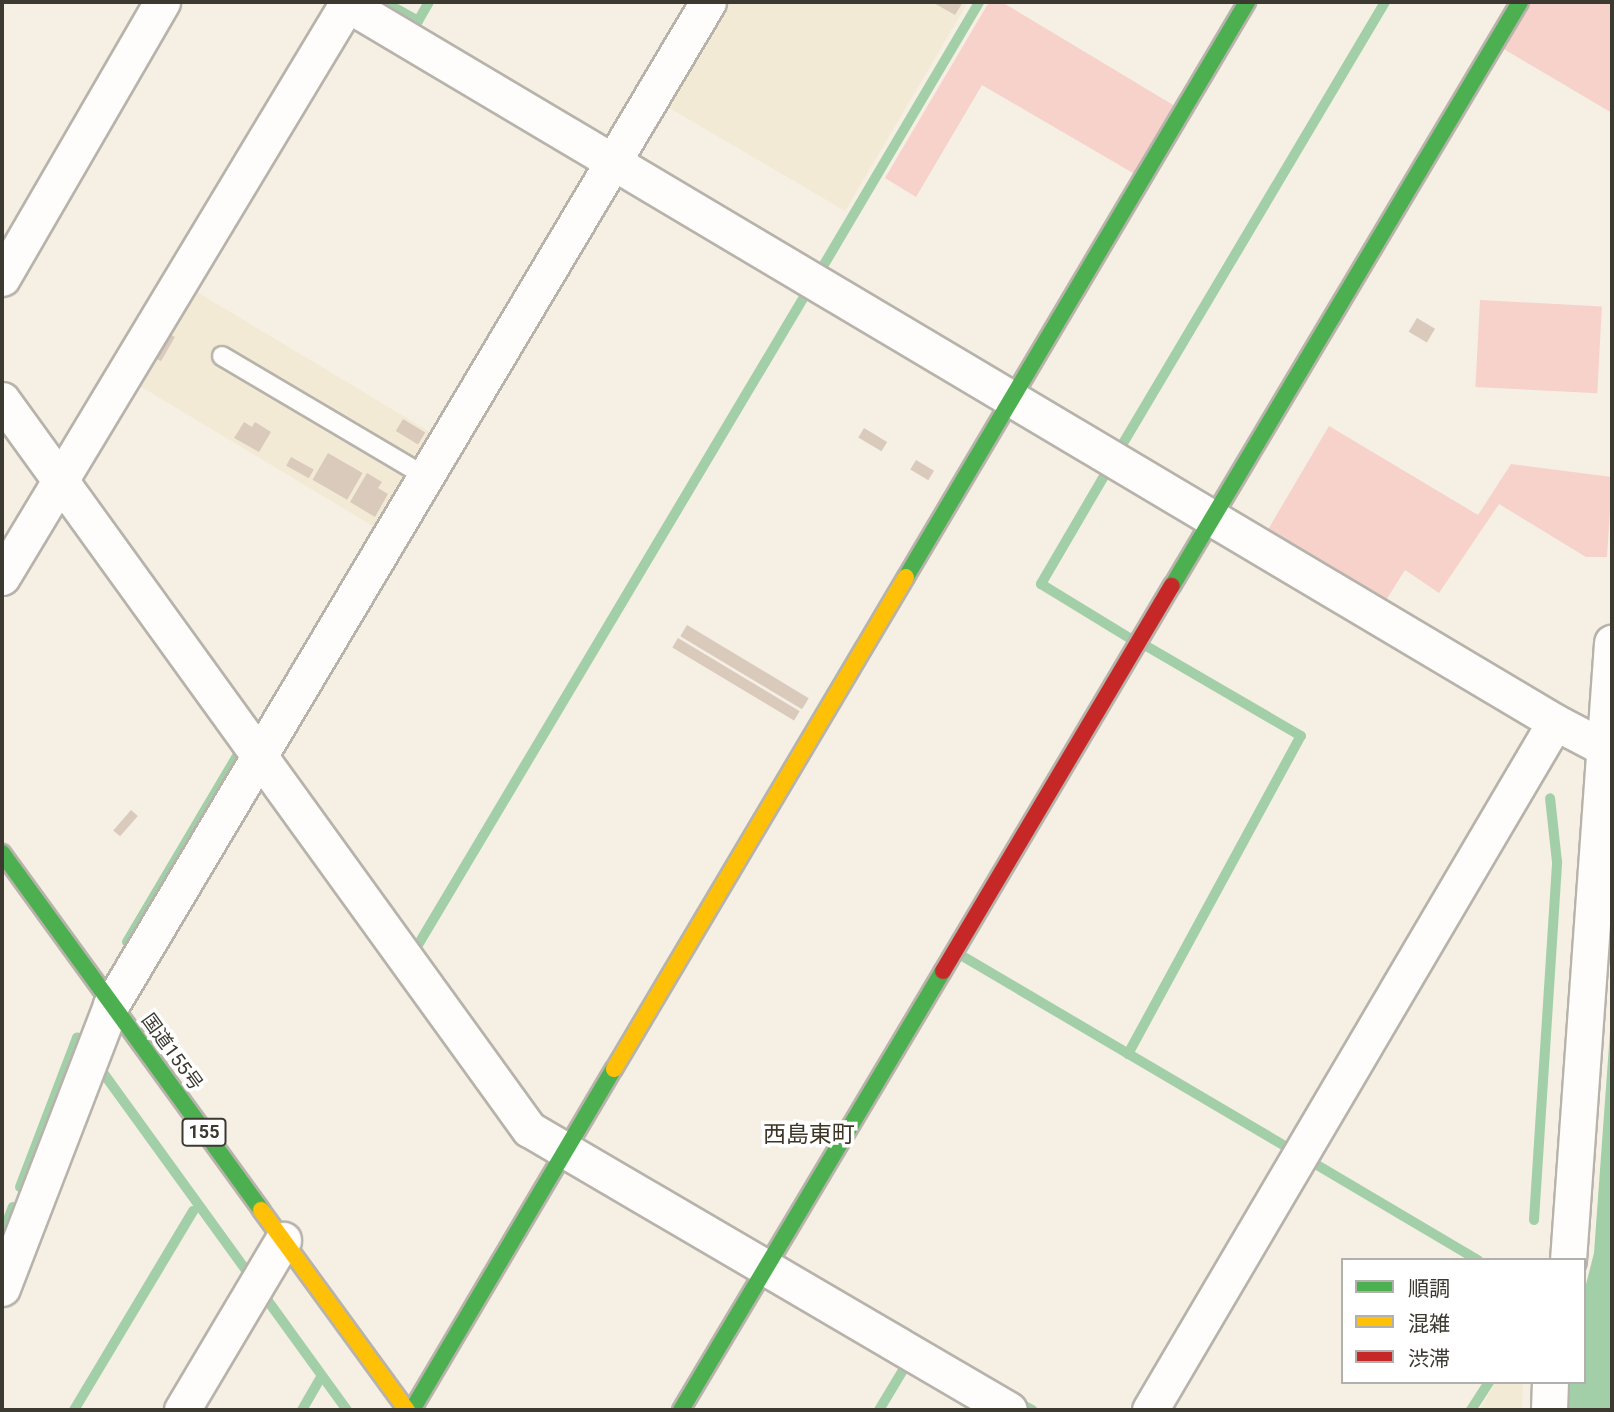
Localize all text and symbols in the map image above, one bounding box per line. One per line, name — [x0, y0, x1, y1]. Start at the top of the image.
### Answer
street label: 国道155号 — [137, 1009, 207, 1095]
road number: 155 — [181, 1118, 227, 1147]
district label: 西島東町 — [763, 1121, 855, 1149]
legend — [1341, 1258, 1586, 1384]
text: 順調 — [1408, 1277, 1450, 1301]
text: 混雑 — [1408, 1312, 1450, 1336]
text: 渋滞 — [1408, 1347, 1450, 1371]

